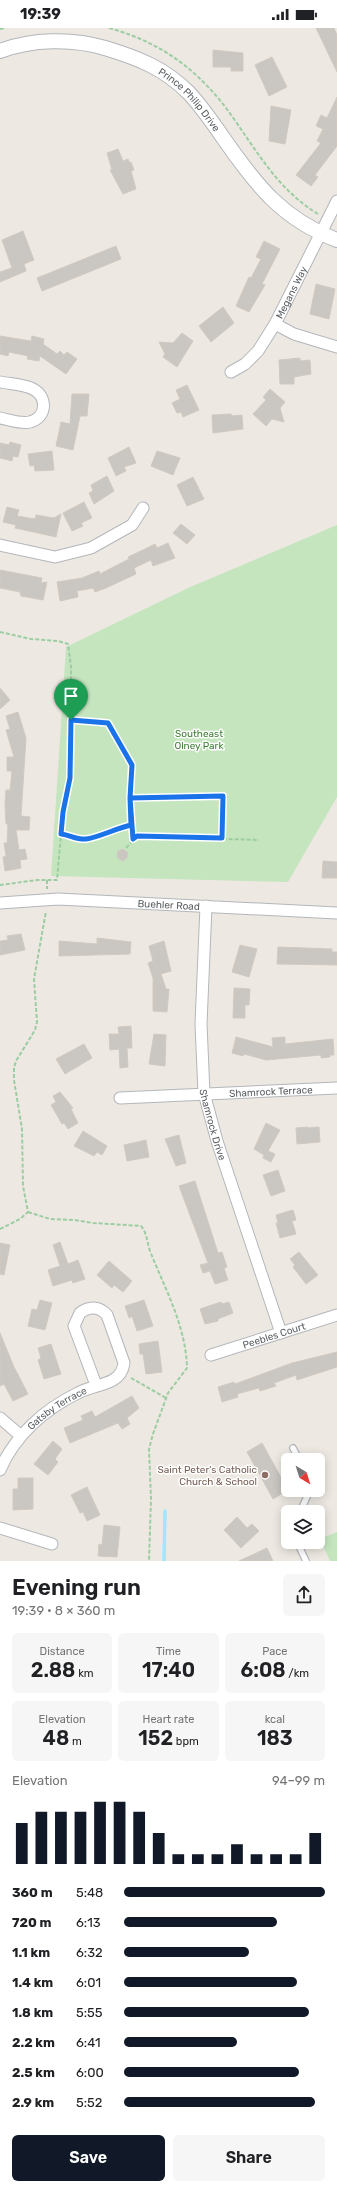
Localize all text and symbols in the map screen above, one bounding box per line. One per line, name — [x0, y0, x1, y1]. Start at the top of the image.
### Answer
text: 19:39 — [20, 5, 61, 23]
street label: Prince Philip Drive — [156, 66, 222, 135]
street label: Megans Way — [274, 264, 310, 321]
pin — [54, 679, 88, 720]
icon: arrive — [60, 685, 82, 707]
park label: Southeast Olney Park — [174, 728, 224, 752]
street label: Buehler Road — [137, 898, 200, 913]
street label: Shamrock Terrace — [229, 1084, 313, 1100]
street label: Shamrock Drive — [197, 1089, 228, 1162]
street label: Peebles Court — [241, 1320, 307, 1352]
street label: Gatsby Terrace — [25, 1385, 89, 1433]
north arrow — [281, 1453, 325, 1497]
map controls — [281, 1453, 325, 1549]
place label: Saint Peter's Catholic Church & School — [158, 1464, 257, 1488]
marker: Saint Peter's Catholic Church & School — [260, 1470, 270, 1480]
button: layers — [281, 1505, 325, 1549]
text: Evening run — [12, 1574, 141, 1601]
button: share — [283, 1574, 325, 1616]
text: 19:39 · 8 × 360 m — [12, 1603, 115, 1618]
text: Distance — [40, 1645, 85, 1658]
text: Time — [156, 1645, 181, 1658]
text: Pace — [262, 1645, 287, 1658]
text: 2.88 — [31, 1658, 75, 1682]
text: 17:40 — [142, 1658, 195, 1682]
text: 6:08 — [241, 1658, 286, 1682]
text: km — [75, 1667, 94, 1680]
text: /km — [286, 1667, 309, 1680]
text: Elevation — [39, 1713, 86, 1726]
text: Heart rate — [143, 1713, 194, 1726]
text: kcal — [265, 1713, 285, 1726]
text: 48 — [43, 1726, 69, 1750]
text: 152 — [138, 1726, 173, 1750]
text: 183 — [257, 1726, 293, 1750]
text: m — [69, 1735, 82, 1748]
text: bpm — [173, 1735, 199, 1748]
text: Elevation — [12, 1773, 68, 1788]
text: 94–99 m — [272, 1773, 325, 1788]
text: 360 m — [12, 1885, 53, 1900]
text: 5:48 — [76, 1885, 103, 1900]
text: 720 m — [12, 1915, 51, 1930]
text: 6:13 — [76, 1915, 101, 1930]
text: 1.1 km — [12, 1945, 50, 1960]
text: 6:32 — [76, 1945, 103, 1960]
text: 1.4 km — [12, 1975, 53, 1990]
text: 6:01 — [76, 1975, 101, 1990]
text: 1.8 km — [12, 2005, 53, 2020]
text: 5:55 — [76, 2005, 103, 2020]
text: 2.2 km — [12, 2035, 55, 2050]
text: 6:41 — [76, 2035, 101, 2050]
text: 2.5 km — [12, 2065, 55, 2080]
text: 6:00 — [76, 2065, 104, 2080]
text: 2.9 km — [12, 2095, 54, 2110]
text: 5:52 — [76, 2095, 102, 2110]
button: Save — [12, 2135, 165, 2181]
button: Share — [173, 2135, 325, 2181]

